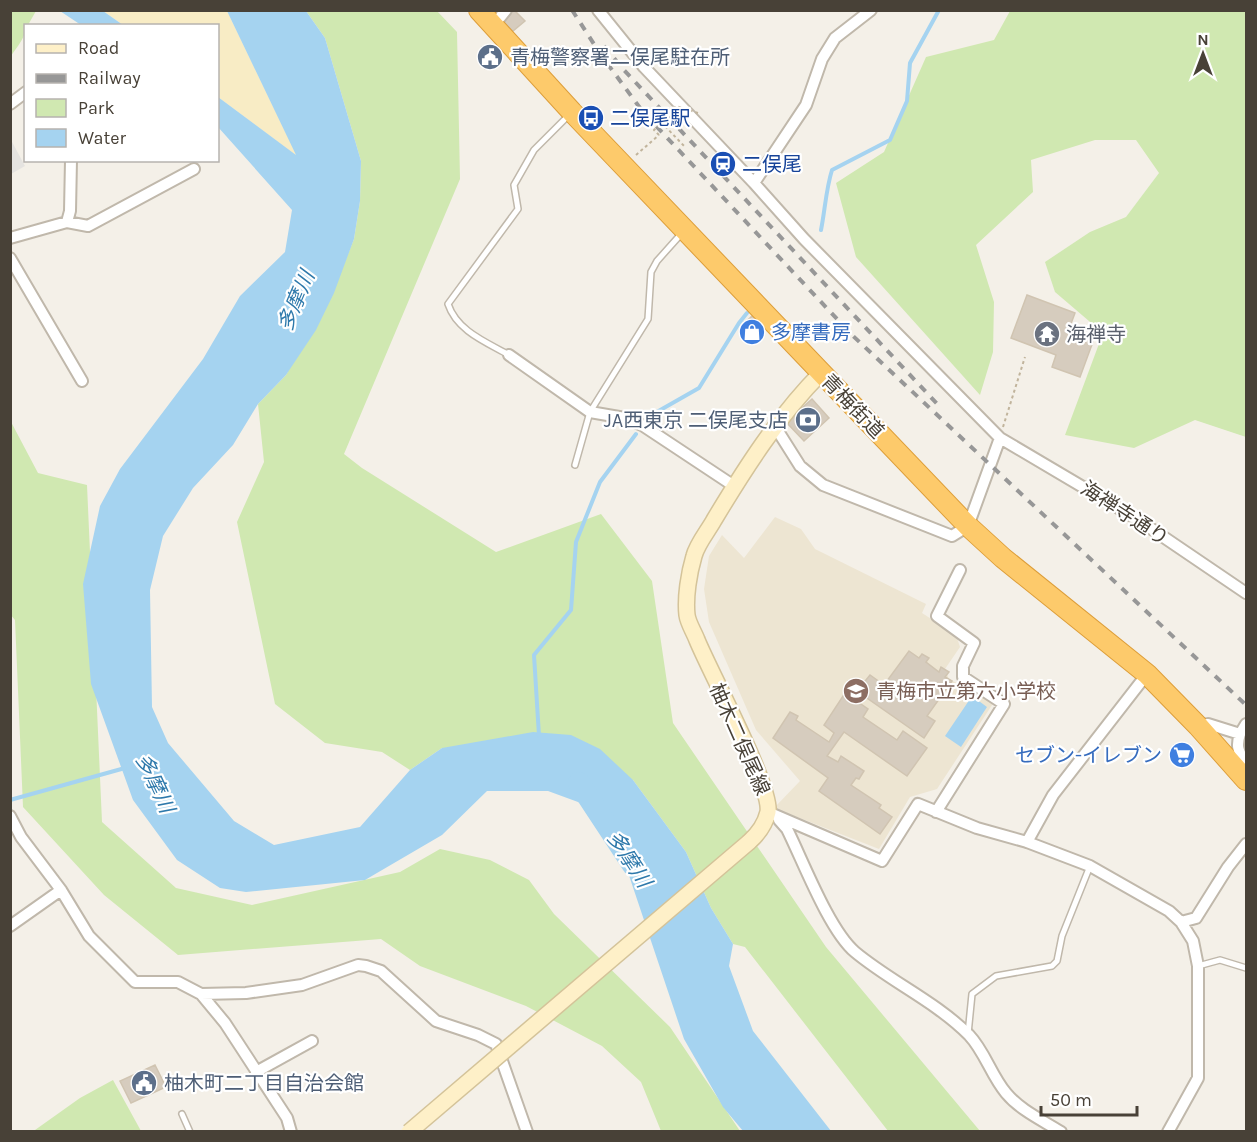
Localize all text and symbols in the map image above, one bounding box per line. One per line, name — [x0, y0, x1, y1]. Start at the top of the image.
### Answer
legend — [24, 24, 219, 162]
north arrow — [1173, 24, 1233, 84]
text: N — [1197, 30, 1209, 49]
text: Road — [78, 37, 119, 59]
public building icon: 青梅警察署二俣尾駐在所 — [475, 42, 505, 72]
place label: 青梅警察署二俣尾駐在所 — [510, 46, 730, 69]
text: Railway — [78, 67, 141, 89]
text: Park — [78, 97, 115, 119]
bus stop icon: 二俣尾駅 — [576, 103, 606, 133]
place label: 二俣尾駅 — [610, 107, 690, 130]
text: Water — [78, 127, 126, 149]
station icon: 二俣尾 — [708, 149, 738, 179]
place label: 二俣尾 — [742, 153, 802, 176]
water label: 多摩川 — [273, 265, 320, 335]
shop icon: 多摩書房 — [737, 317, 767, 347]
temple icon: 海禅寺 — [1032, 319, 1062, 349]
place label: 多摩書房 — [771, 321, 851, 344]
place label: 海禅寺 — [1066, 323, 1126, 346]
street label: 青梅街道 — [817, 370, 889, 443]
bank icon: JA西東京 二俣尾支店 — [793, 405, 823, 435]
place label: JA西東京 二俣尾支店 — [604, 409, 788, 432]
street label: 海禅寺通り — [1077, 477, 1173, 550]
school or university icon: 青梅市立第六小学校 — [841, 676, 871, 706]
street label: 柚木二俣尾線 — [705, 680, 774, 799]
place label: 青梅市立第六小学校 — [876, 680, 1056, 703]
supermarket icon: セブン-イレブン — [1167, 740, 1197, 770]
place label: セブン-イレブン — [1015, 744, 1162, 767]
water label: 多摩川 — [131, 749, 180, 818]
water label: 多摩川 — [602, 826, 657, 894]
public building icon: 柚木町二丁目自治会館 — [129, 1068, 159, 1098]
place label: 柚木町二丁目自治会館 — [164, 1072, 364, 1095]
scale bar — [1041, 1079, 1137, 1117]
text: 50 m — [1050, 1089, 1092, 1111]

